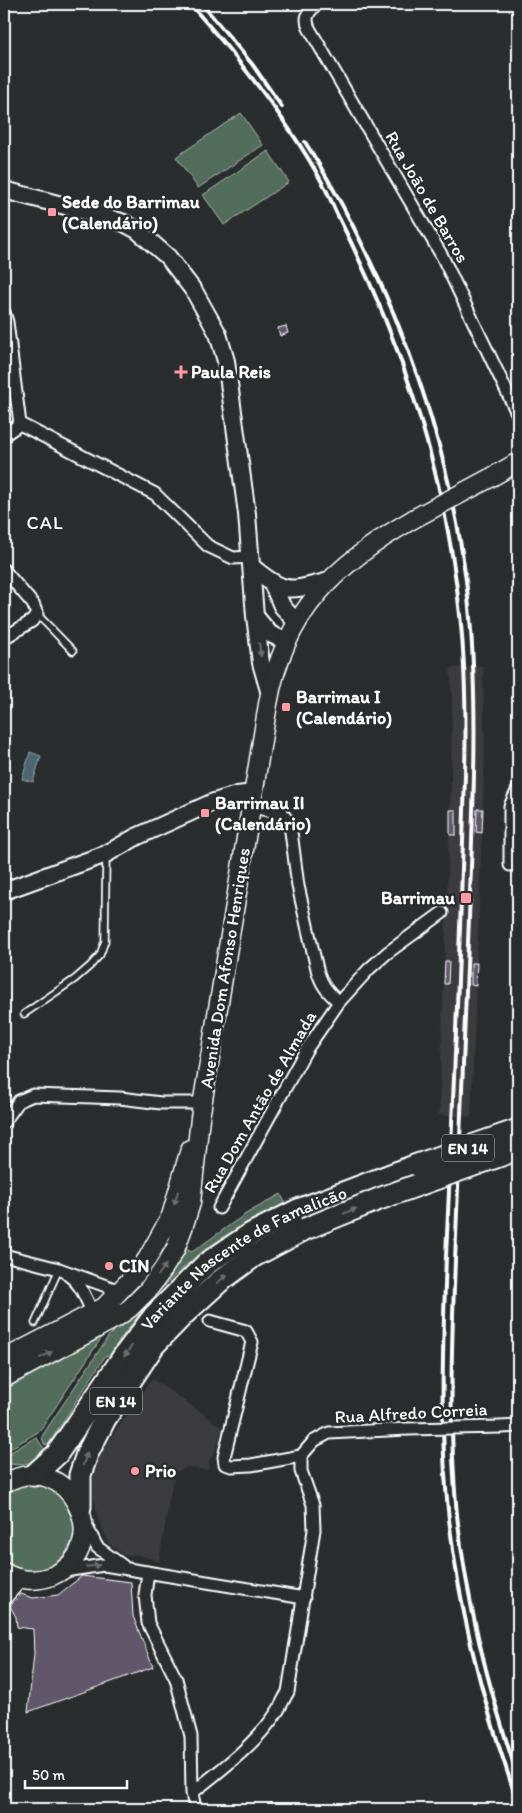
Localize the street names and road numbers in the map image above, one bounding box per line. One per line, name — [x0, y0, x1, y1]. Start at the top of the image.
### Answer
street label: Rua João de Barros — [380, 127, 474, 267]
street label: Avenida Dom Afonso Henriques — [195, 846, 255, 1090]
street label: Rua Dom Antão de Almada — [199, 1006, 322, 1197]
road number: EN 14 — [442, 1134, 494, 1162]
street label: Variante Nascente de Famalicão — [136, 1182, 350, 1335]
road number: EN 14 — [90, 1388, 142, 1414]
street label: Rua Alfredo Correia — [334, 1398, 488, 1428]

